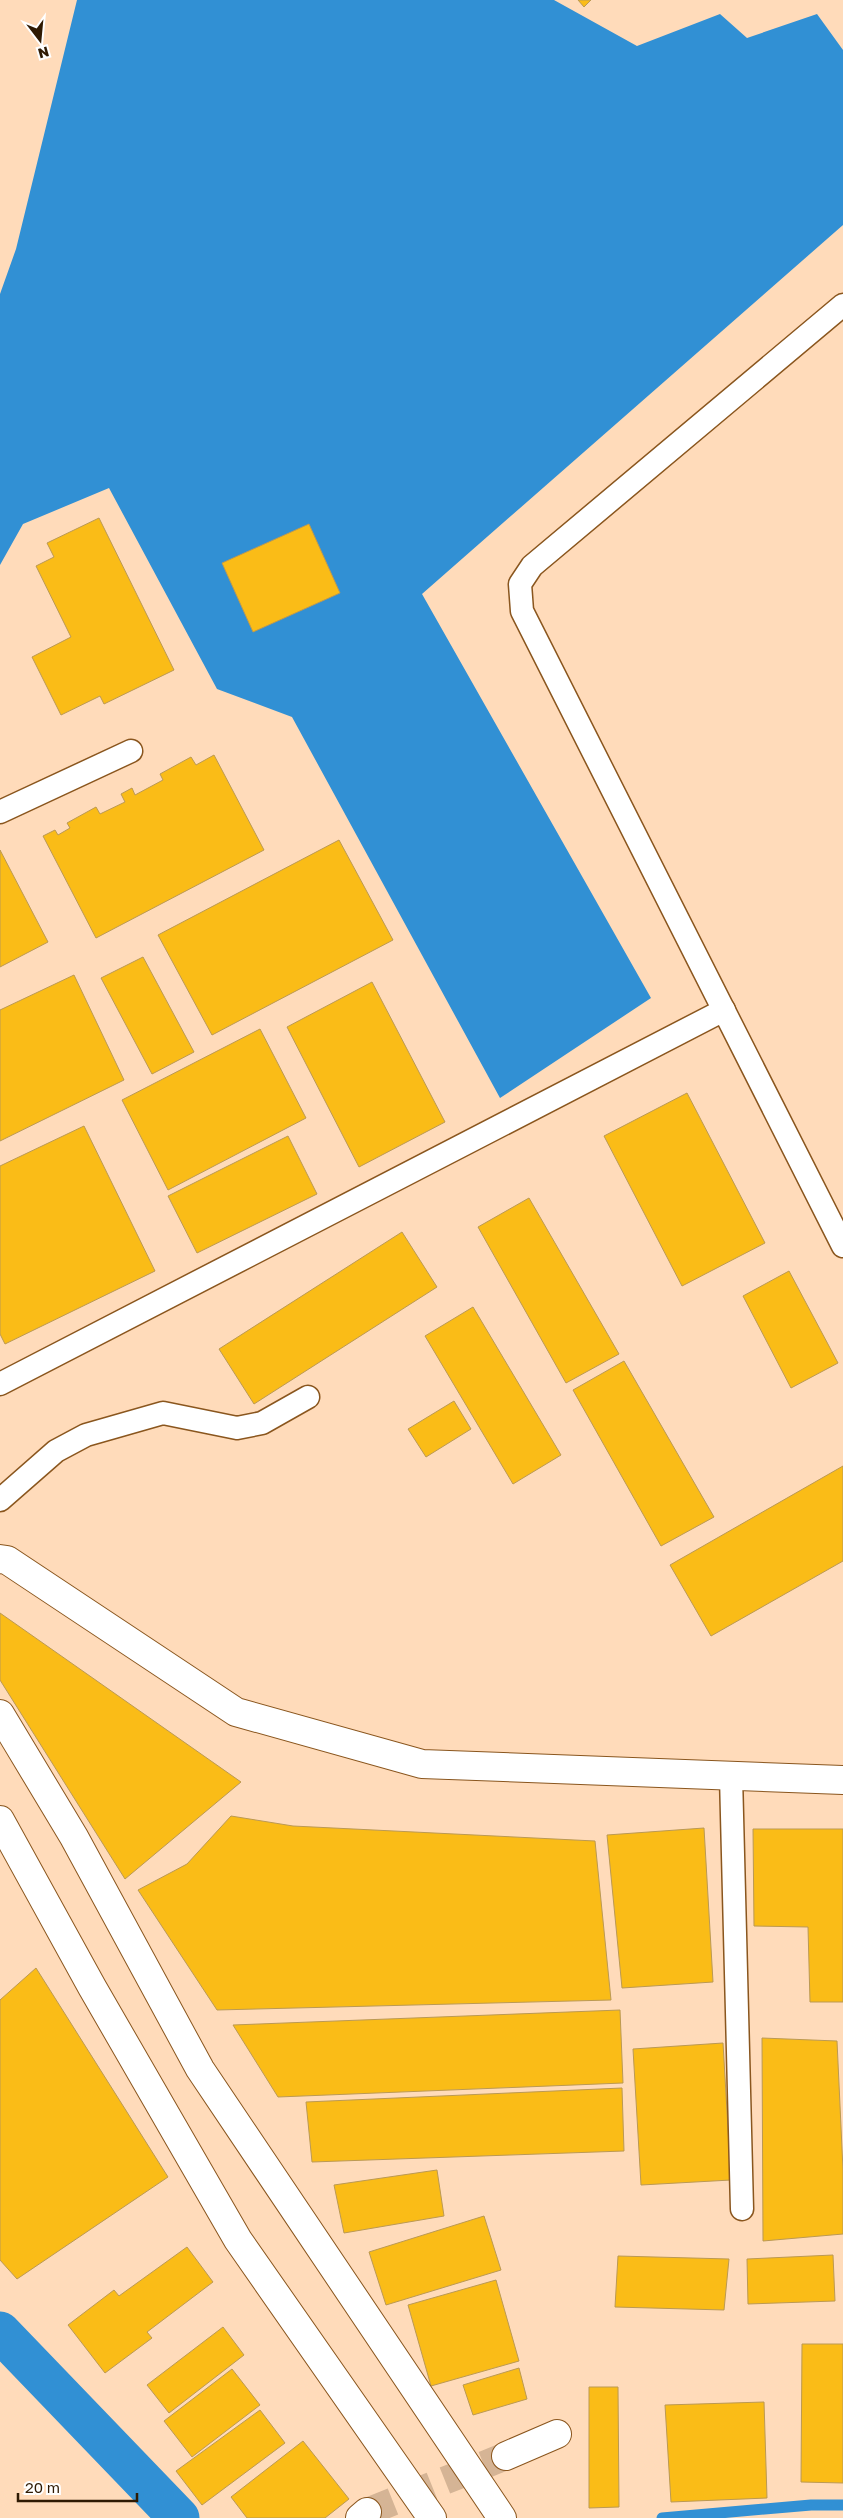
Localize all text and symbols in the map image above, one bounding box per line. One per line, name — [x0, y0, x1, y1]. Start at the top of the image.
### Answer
north arrow — [15, 15, 65, 65]
text: N — [36, 43, 51, 63]
scale bar — [18, 2470, 136, 2502]
text: 20 m — [25, 2478, 60, 2496]

